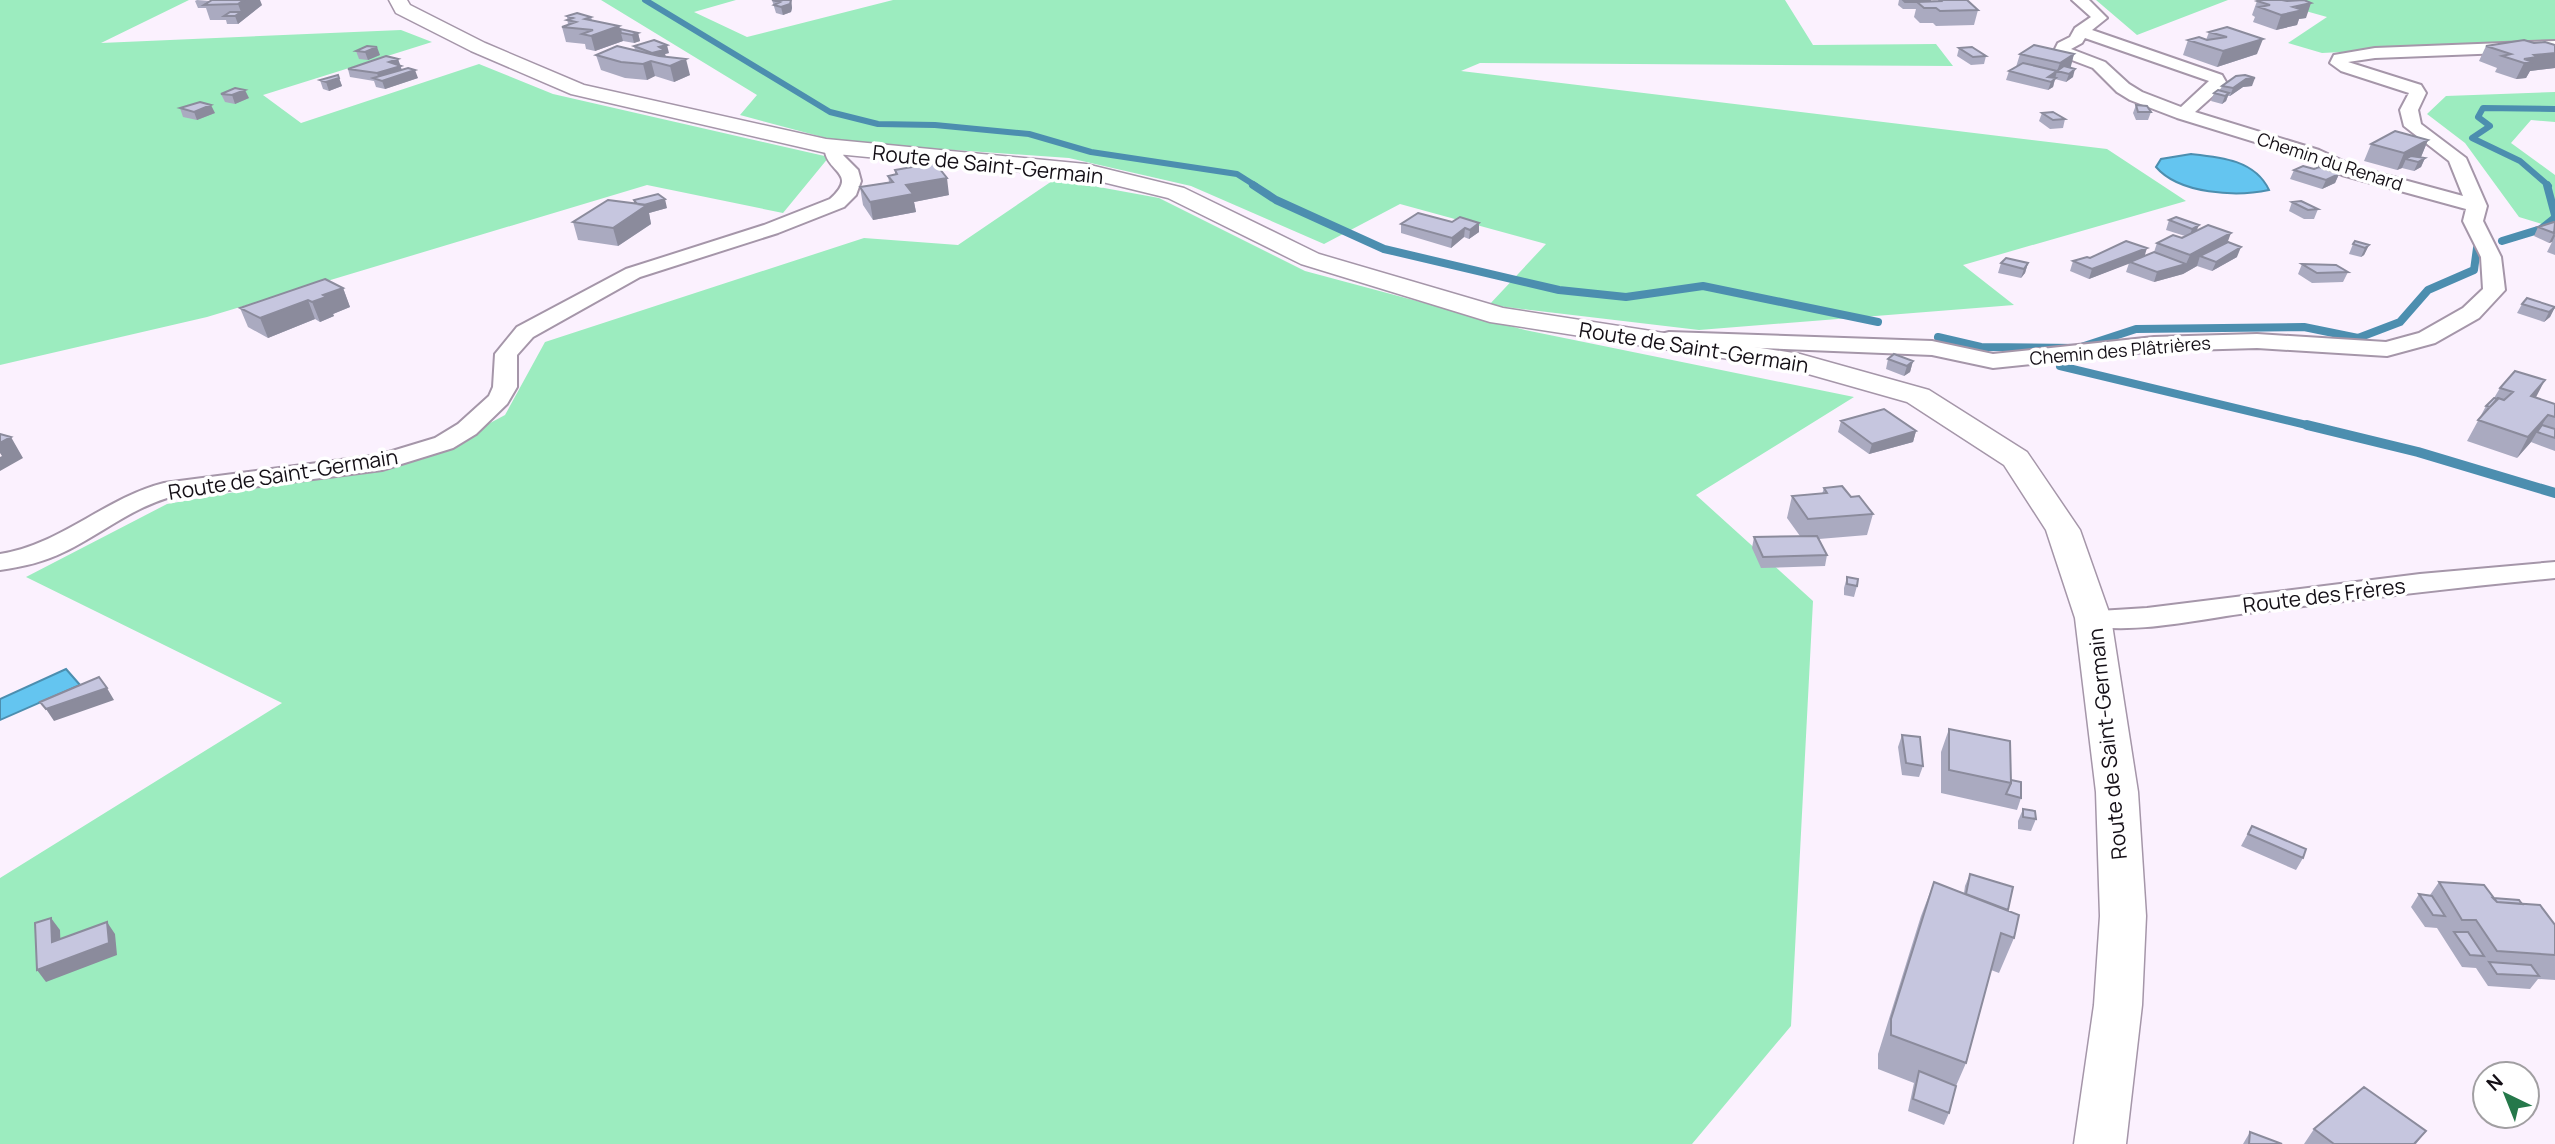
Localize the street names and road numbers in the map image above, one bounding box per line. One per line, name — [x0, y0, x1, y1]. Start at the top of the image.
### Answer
street label: Chemin du Renard — [2254, 126, 2406, 196]
street label: Route de Saint-Germain — [871, 138, 1105, 190]
street label: Route de Saint-Germain — [1577, 315, 1811, 379]
street label: Chemin des Plâtrières — [2028, 330, 2212, 370]
street label: Route de Saint-Germain — [166, 442, 400, 506]
street label: Route des Frères — [2241, 571, 2407, 619]
street label: Route de Saint-Germain — [2081, 627, 2133, 861]

